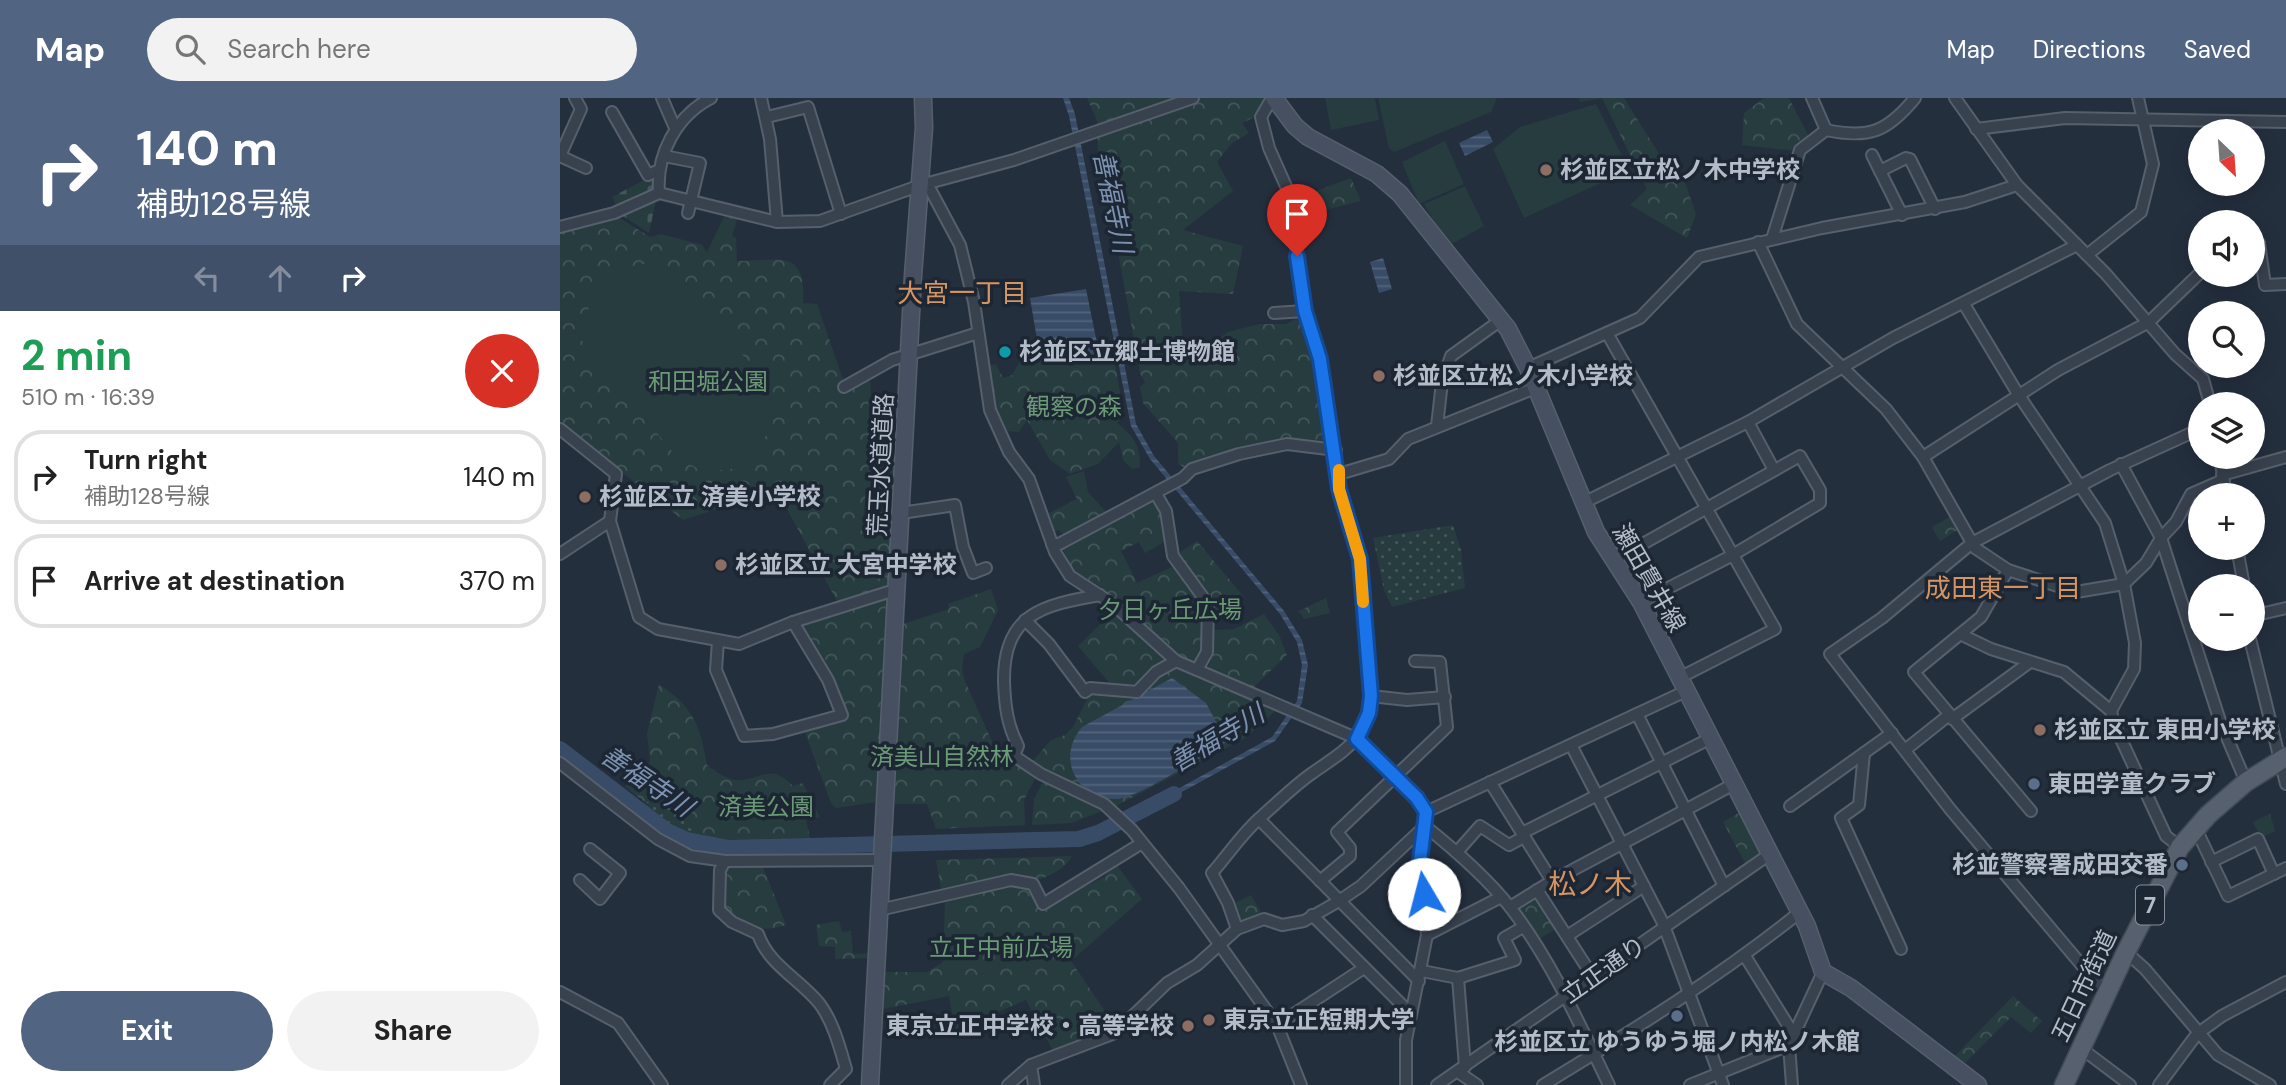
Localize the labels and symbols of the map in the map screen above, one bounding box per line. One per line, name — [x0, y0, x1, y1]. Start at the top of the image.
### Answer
north arrow — [2188, 119, 2264, 196]
water label: 善福寺川 — [1086, 148, 1141, 259]
place label: 杉並区立松ノ木中学校 — [1560, 154, 1800, 185]
marker: 杉並区立松ノ木中学校 — [1538, 162, 1554, 178]
pin — [1267, 184, 1327, 256]
district label: 大宮一丁目 — [897, 276, 1027, 310]
place label: 杉並区立郷土博物館 — [1019, 336, 1235, 367]
marker: 杉並区立郷土博物館 — [997, 344, 1013, 360]
place label: 杉並区立松ノ木小学校 — [1393, 360, 1633, 391]
park label: 和田堀公園 — [648, 366, 768, 397]
marker: 杉並区立松ノ木小学校 — [1371, 368, 1387, 384]
park label: 観察の森 — [1026, 391, 1122, 422]
street label: 荒玉水道道路 — [861, 392, 900, 538]
place label: 杉並区立 済美小学校 — [599, 481, 821, 512]
marker: 杉並区立 済美小学校 — [577, 489, 593, 505]
street label: 瀬田貫井線 — [1606, 518, 1693, 637]
place label: 杉並区立 大宮中学校 — [735, 549, 957, 580]
marker: 杉並区立 大宮中学校 — [713, 557, 729, 573]
district label: 成田東一丁目 — [1925, 571, 2081, 605]
park label: 夕日ヶ丘広場 — [1098, 594, 1242, 625]
water label: 善福寺川 — [1164, 695, 1273, 779]
place label: 杉並区立 東田小学校 — [2054, 714, 2276, 745]
marker: 杉並区立 東田小学校 — [2032, 722, 2048, 738]
water label: 善福寺川 — [594, 738, 702, 826]
park label: 済美山自然林 — [870, 741, 1014, 772]
place label: 東田学童クラブ — [2048, 768, 2216, 799]
marker: 東田学童クラブ — [2026, 776, 2042, 792]
park label: 済美公園 — [718, 791, 814, 822]
place label: 杉並警察署成田交番 — [1952, 849, 2168, 880]
position arrow — [1387, 857, 1461, 931]
marker: 杉並警察署成田交番 — [2174, 857, 2190, 873]
district label: 松ノ木 — [1548, 866, 1632, 903]
road number: 7 — [2136, 886, 2164, 925]
street label: 五日市街道 — [2044, 925, 2123, 1047]
street label: 立正通り — [1556, 929, 1652, 1010]
park label: 立正中前広場 — [929, 932, 1073, 963]
place label: 東京立正短期大学 — [1223, 1004, 1415, 1035]
marker: 杉並区立 ゆうゆう堀ノ内松ノ木館 — [1669, 1008, 1685, 1024]
place label: 東京立正中学校・高等学校 — [886, 1010, 1174, 1041]
marker: 東京立正短期大学 — [1201, 1012, 1217, 1028]
marker: 東京立正中学校・高等学校 — [1180, 1018, 1196, 1034]
place label: 杉並区立 ゆうゆう堀ノ内松ノ木館 — [1494, 1026, 1860, 1057]

